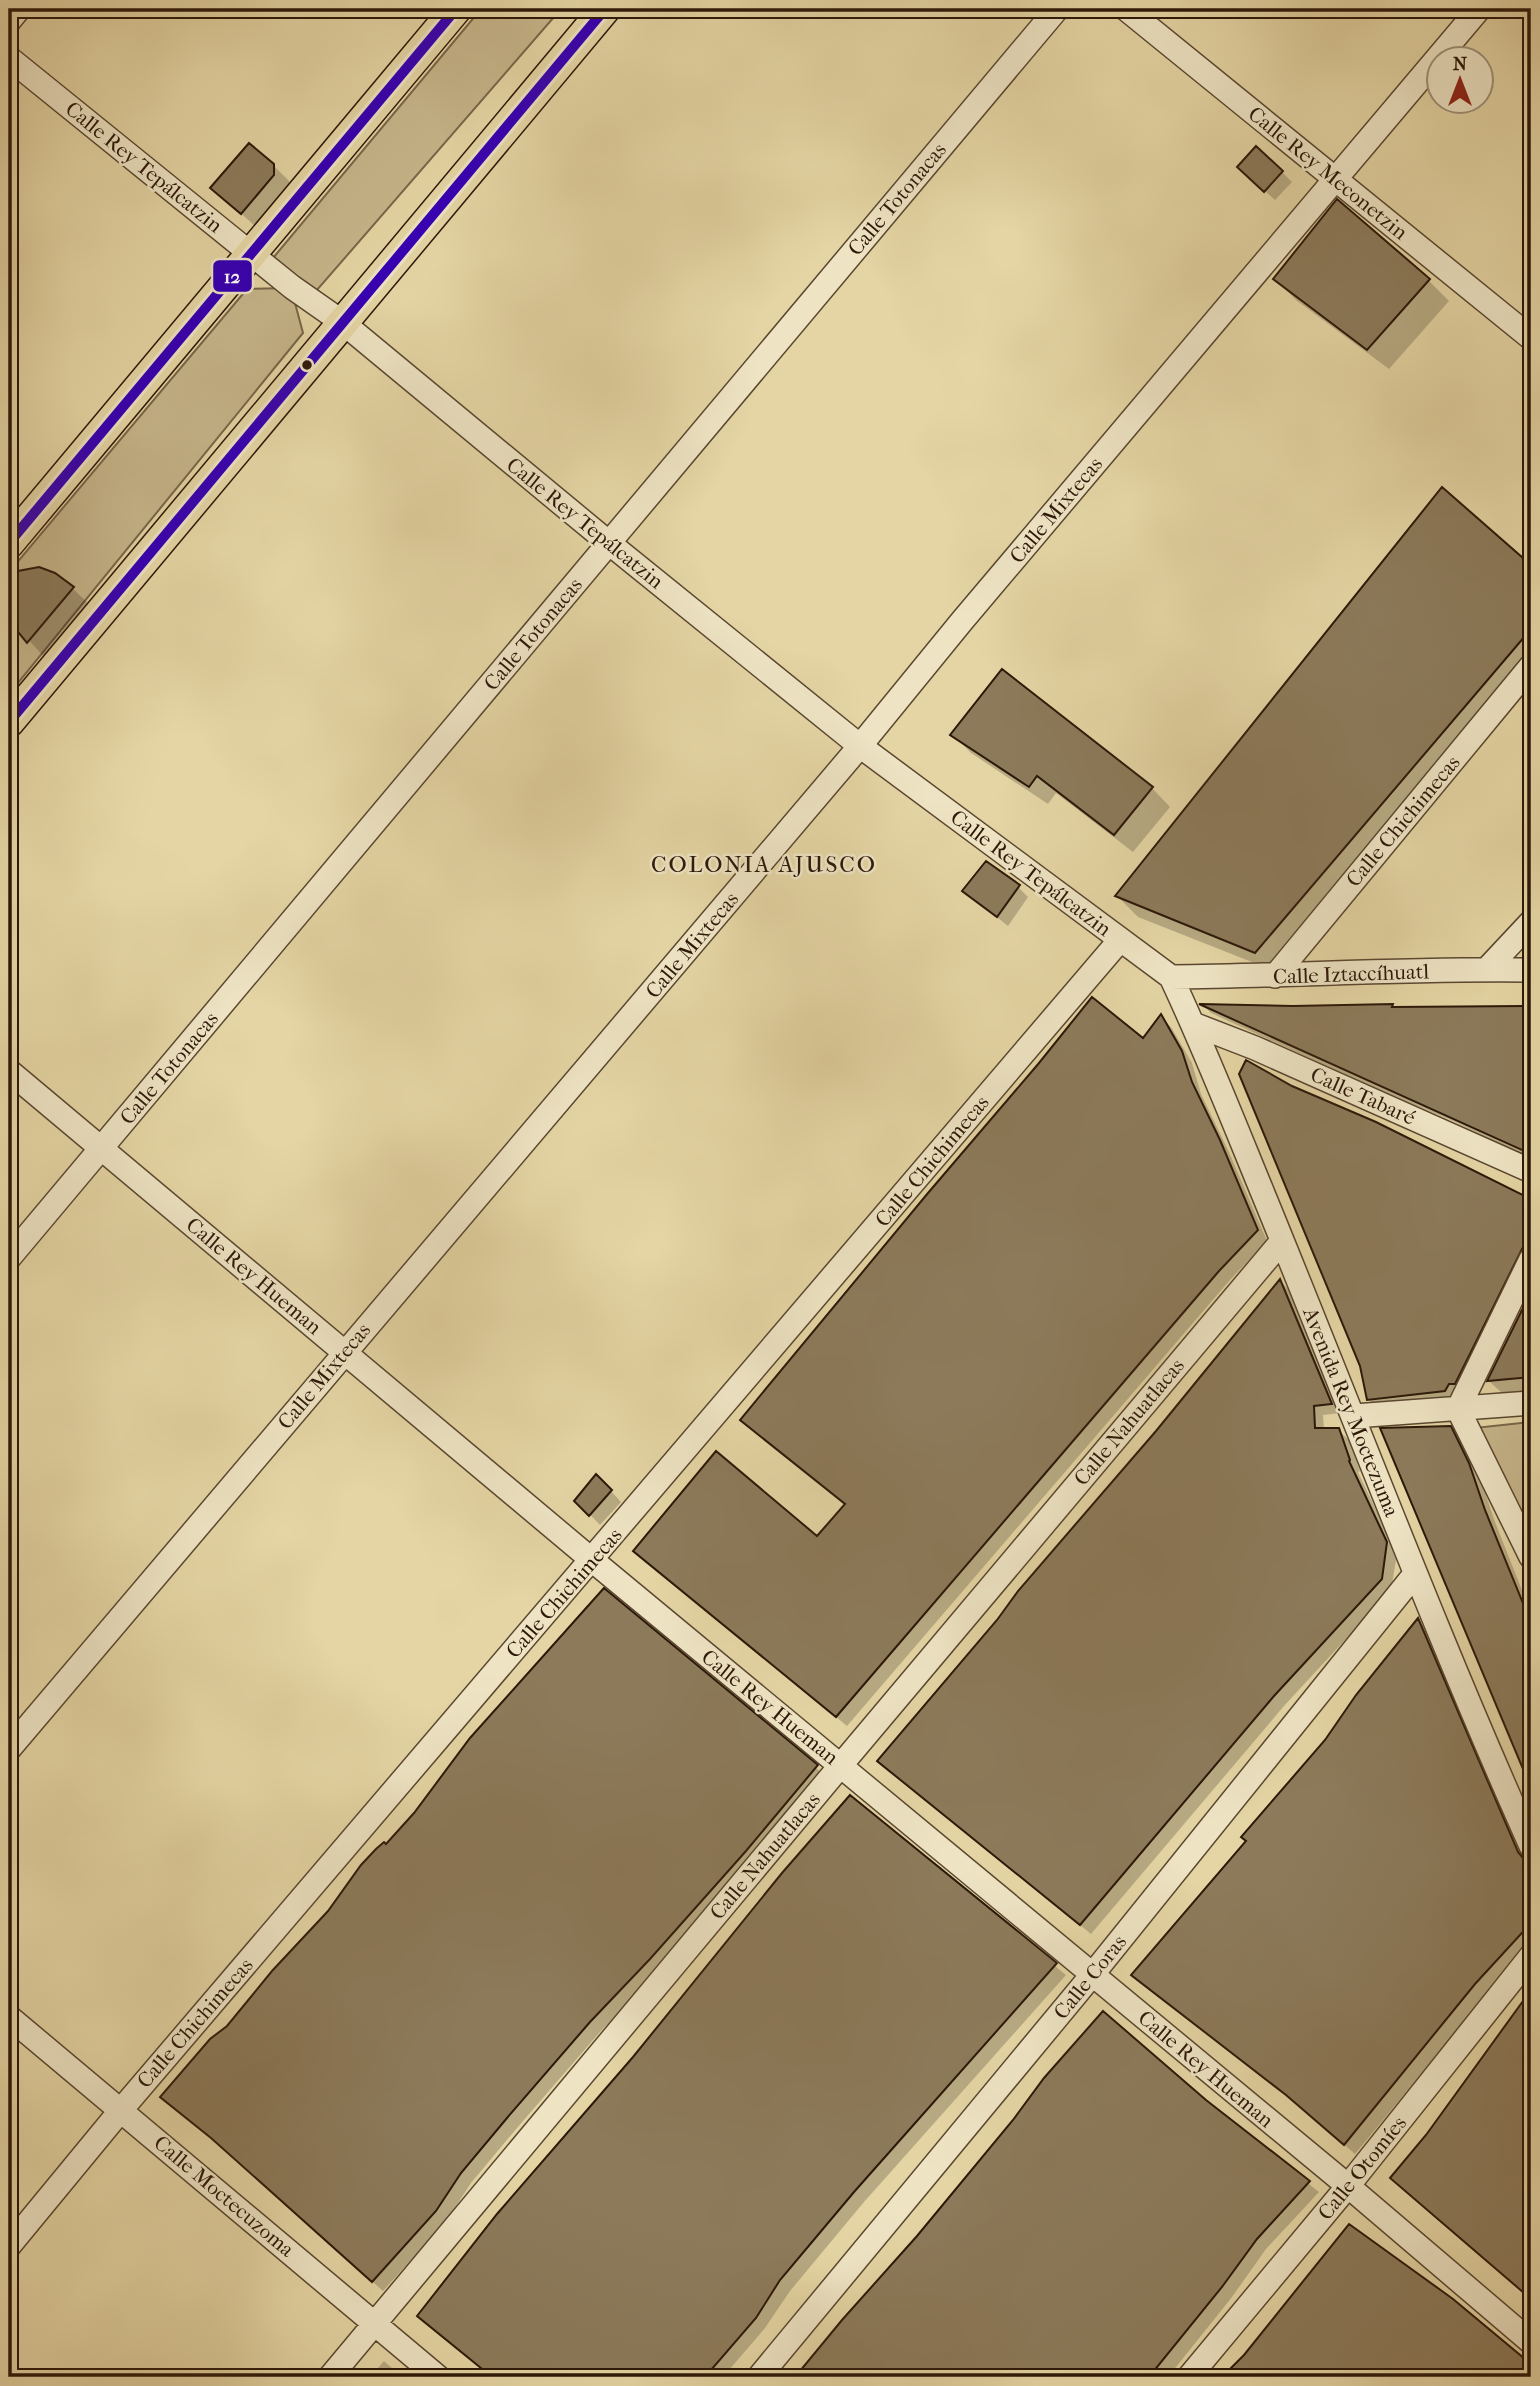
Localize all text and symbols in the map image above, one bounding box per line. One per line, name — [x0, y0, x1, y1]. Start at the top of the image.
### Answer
north arrow — [1424, 46, 1494, 116]
text: N — [1453, 53, 1468, 75]
street label: Calle Rey Tepálcatzin — [61, 96, 227, 238]
street label: Calle Rey Meconetzin — [1244, 101, 1412, 245]
street label: Calle Totonacas — [843, 138, 951, 260]
line badge: 12 — [212, 259, 253, 293]
text: 12 — [224, 266, 241, 288]
unlabelled marker — [300, 358, 314, 372]
street label: Calle Rey Tepálcatzin — [502, 452, 668, 594]
street label: Calle Mixtecas — [1005, 452, 1108, 568]
street label: Calle Totonacas — [479, 573, 587, 695]
street label: Calle Chichimecas — [1341, 750, 1465, 891]
street label: Calle Rey Tepálcatzin — [946, 805, 1116, 941]
district label: COLONIA AJUSCO — [651, 851, 877, 878]
street label: Calle Mixtecas — [641, 887, 744, 1003]
street label: Calle Iztaccíhuatl — [1273, 959, 1430, 989]
street label: Calle Totonacas — [115, 1007, 223, 1129]
street label: Calle Tabaré — [1307, 1062, 1419, 1130]
street label: Calle Chichimecas — [870, 1090, 994, 1231]
street label: Calle Rey Hueman — [182, 1213, 326, 1339]
street label: Avenida Rey Moctezuma — [1298, 1303, 1404, 1520]
street label: Calle Mixtecas — [273, 1318, 376, 1434]
street label: Calle Nahuatlacas — [1069, 1353, 1189, 1490]
street label: Calle Chichimecas — [501, 1523, 627, 1663]
street label: Calle Rey Hueman — [697, 1645, 843, 1769]
street label: Calle Nahuatlacas — [705, 1787, 825, 1924]
street label: Calle Coras — [1049, 1930, 1131, 2024]
street label: Calle Chichimecas — [132, 1953, 258, 2093]
street label: Calle Rey Hueman — [1134, 2006, 1278, 2132]
street label: Calle Otomíes — [1313, 2111, 1411, 2225]
street label: Calle Moctecuzoma — [149, 2131, 299, 2262]

